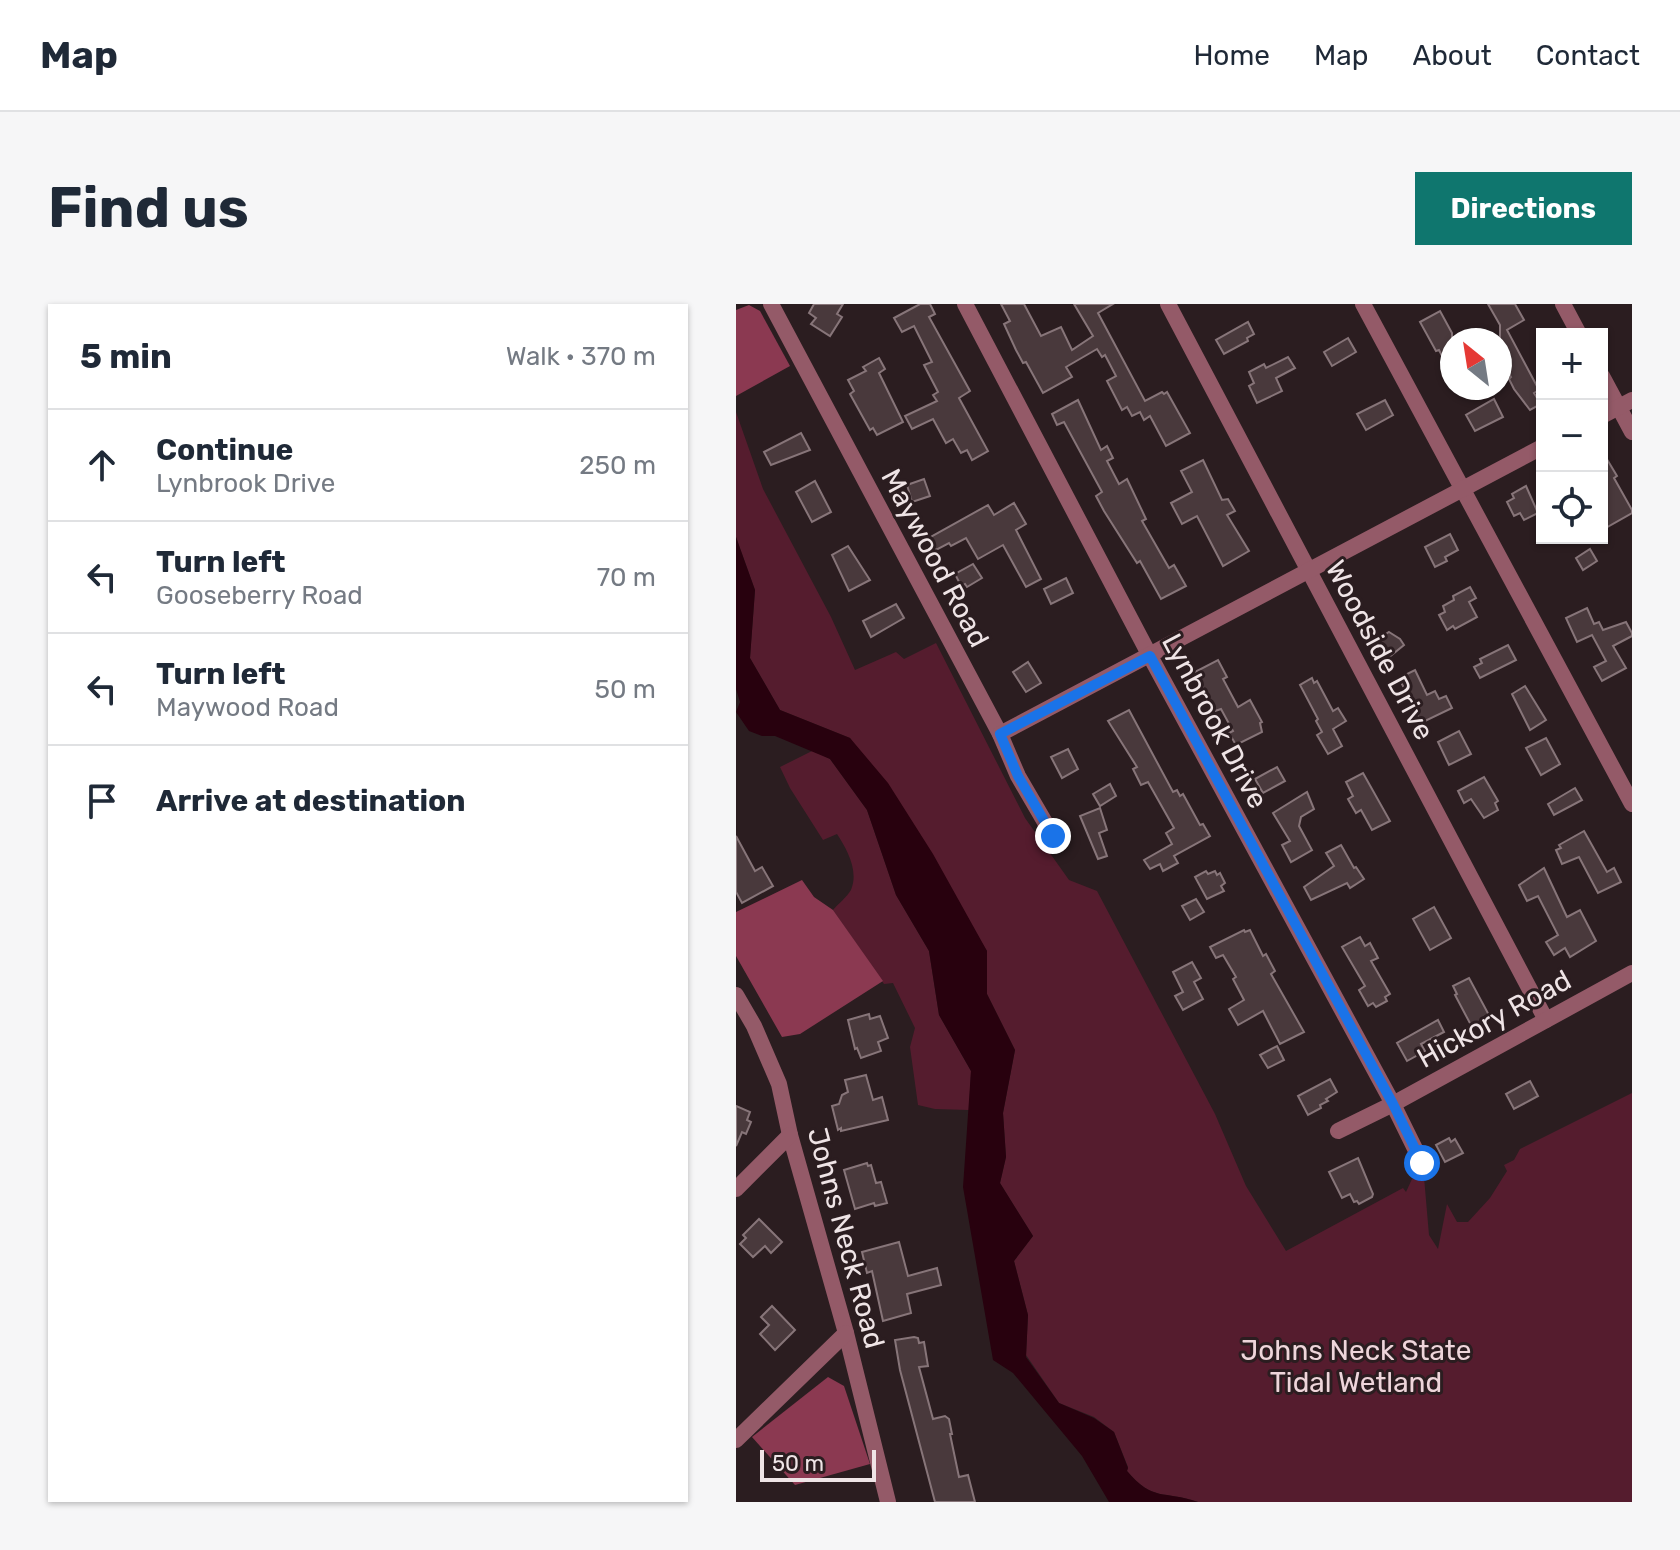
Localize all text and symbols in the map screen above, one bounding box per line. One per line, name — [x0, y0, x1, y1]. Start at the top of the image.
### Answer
text: Map — [40, 32, 118, 78]
text: Home — [1193, 39, 1270, 72]
text: Map — [1314, 39, 1368, 72]
text: About — [1412, 39, 1492, 72]
text: Contact — [1536, 39, 1640, 72]
button: Directions — [1415, 172, 1632, 245]
text: Find us — [48, 175, 249, 241]
north arrow — [1440, 328, 1512, 400]
map controls — [1536, 328, 1608, 544]
button: + — [1536, 328, 1608, 400]
text: 5 min — [80, 336, 172, 377]
text: Walk · 370 m — [506, 341, 656, 372]
button: − — [1536, 400, 1608, 472]
text: Continue — [156, 432, 293, 468]
icon: ahead — [80, 443, 124, 487]
text: 250 m — [579, 450, 656, 481]
street label: Maywood Road — [874, 463, 996, 653]
text: Lynbrook Drive — [156, 468, 335, 499]
button: locate — [1536, 472, 1608, 544]
text: Turn left — [156, 544, 286, 580]
icon: left — [80, 555, 124, 599]
street label: Woodside Drive — [1319, 555, 1441, 745]
text: 70 m — [597, 562, 656, 593]
text: Gooseberry Road — [156, 580, 363, 611]
street label: Lynbrook Drive — [1155, 628, 1275, 814]
text: Turn left — [156, 656, 286, 692]
icon: left — [80, 667, 124, 711]
text: 50 m — [595, 674, 656, 705]
text: Maywood Road — [156, 692, 339, 723]
icon: arrive — [80, 779, 124, 823]
text: Arrive at destination — [156, 783, 466, 819]
route end — [1035, 818, 1071, 854]
street label: Hickory Road — [1411, 963, 1577, 1075]
street label: Johns Neck Road — [801, 1124, 891, 1352]
route start — [1404, 1145, 1440, 1181]
park label: Johns Neck State Tidal Wetland — [1241, 1334, 1471, 1399]
scale bar — [760, 1446, 876, 1482]
text: 50 m — [772, 1450, 824, 1477]

